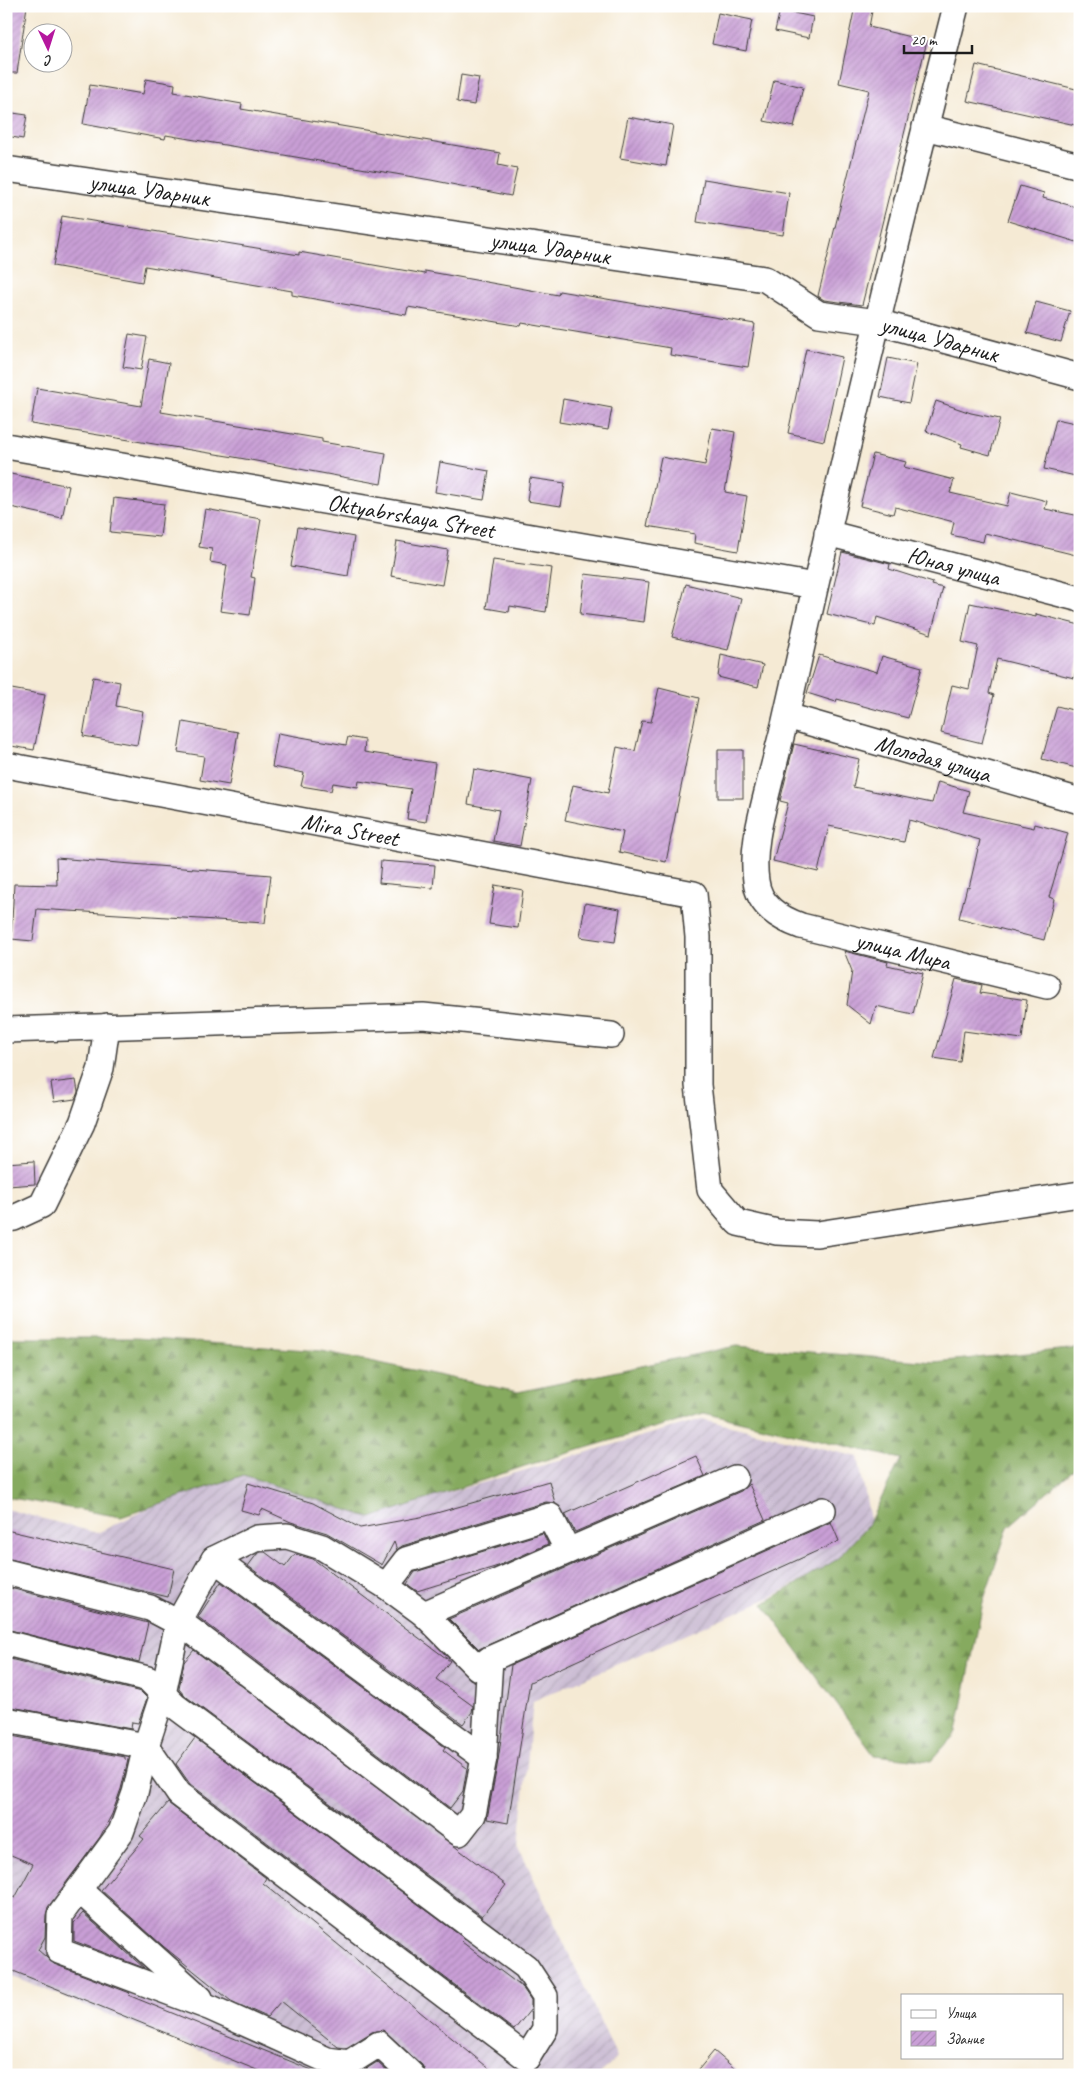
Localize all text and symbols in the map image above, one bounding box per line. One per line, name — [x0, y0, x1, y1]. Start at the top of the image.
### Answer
north arrow — [22, 22, 72, 72]
scale bar — [904, 22, 971, 54]
text: 20 m — [911, 31, 938, 50]
text: С — [43, 52, 53, 69]
street label: улица Ударник — [86, 166, 214, 214]
street label: улица Ударник — [486, 224, 614, 272]
street label: улица Ударник — [876, 308, 1004, 370]
street label: Oktyabrskaya Street — [325, 487, 499, 546]
street label: Юная улица — [904, 540, 1005, 593]
street label: Молодая улица — [872, 727, 996, 790]
street label: Mira Street — [299, 806, 403, 854]
street label: улица Мира — [851, 924, 955, 977]
legend — [901, 1994, 1064, 2058]
text: Улица — [946, 2004, 977, 2023]
text: Здание — [946, 2030, 985, 2049]

